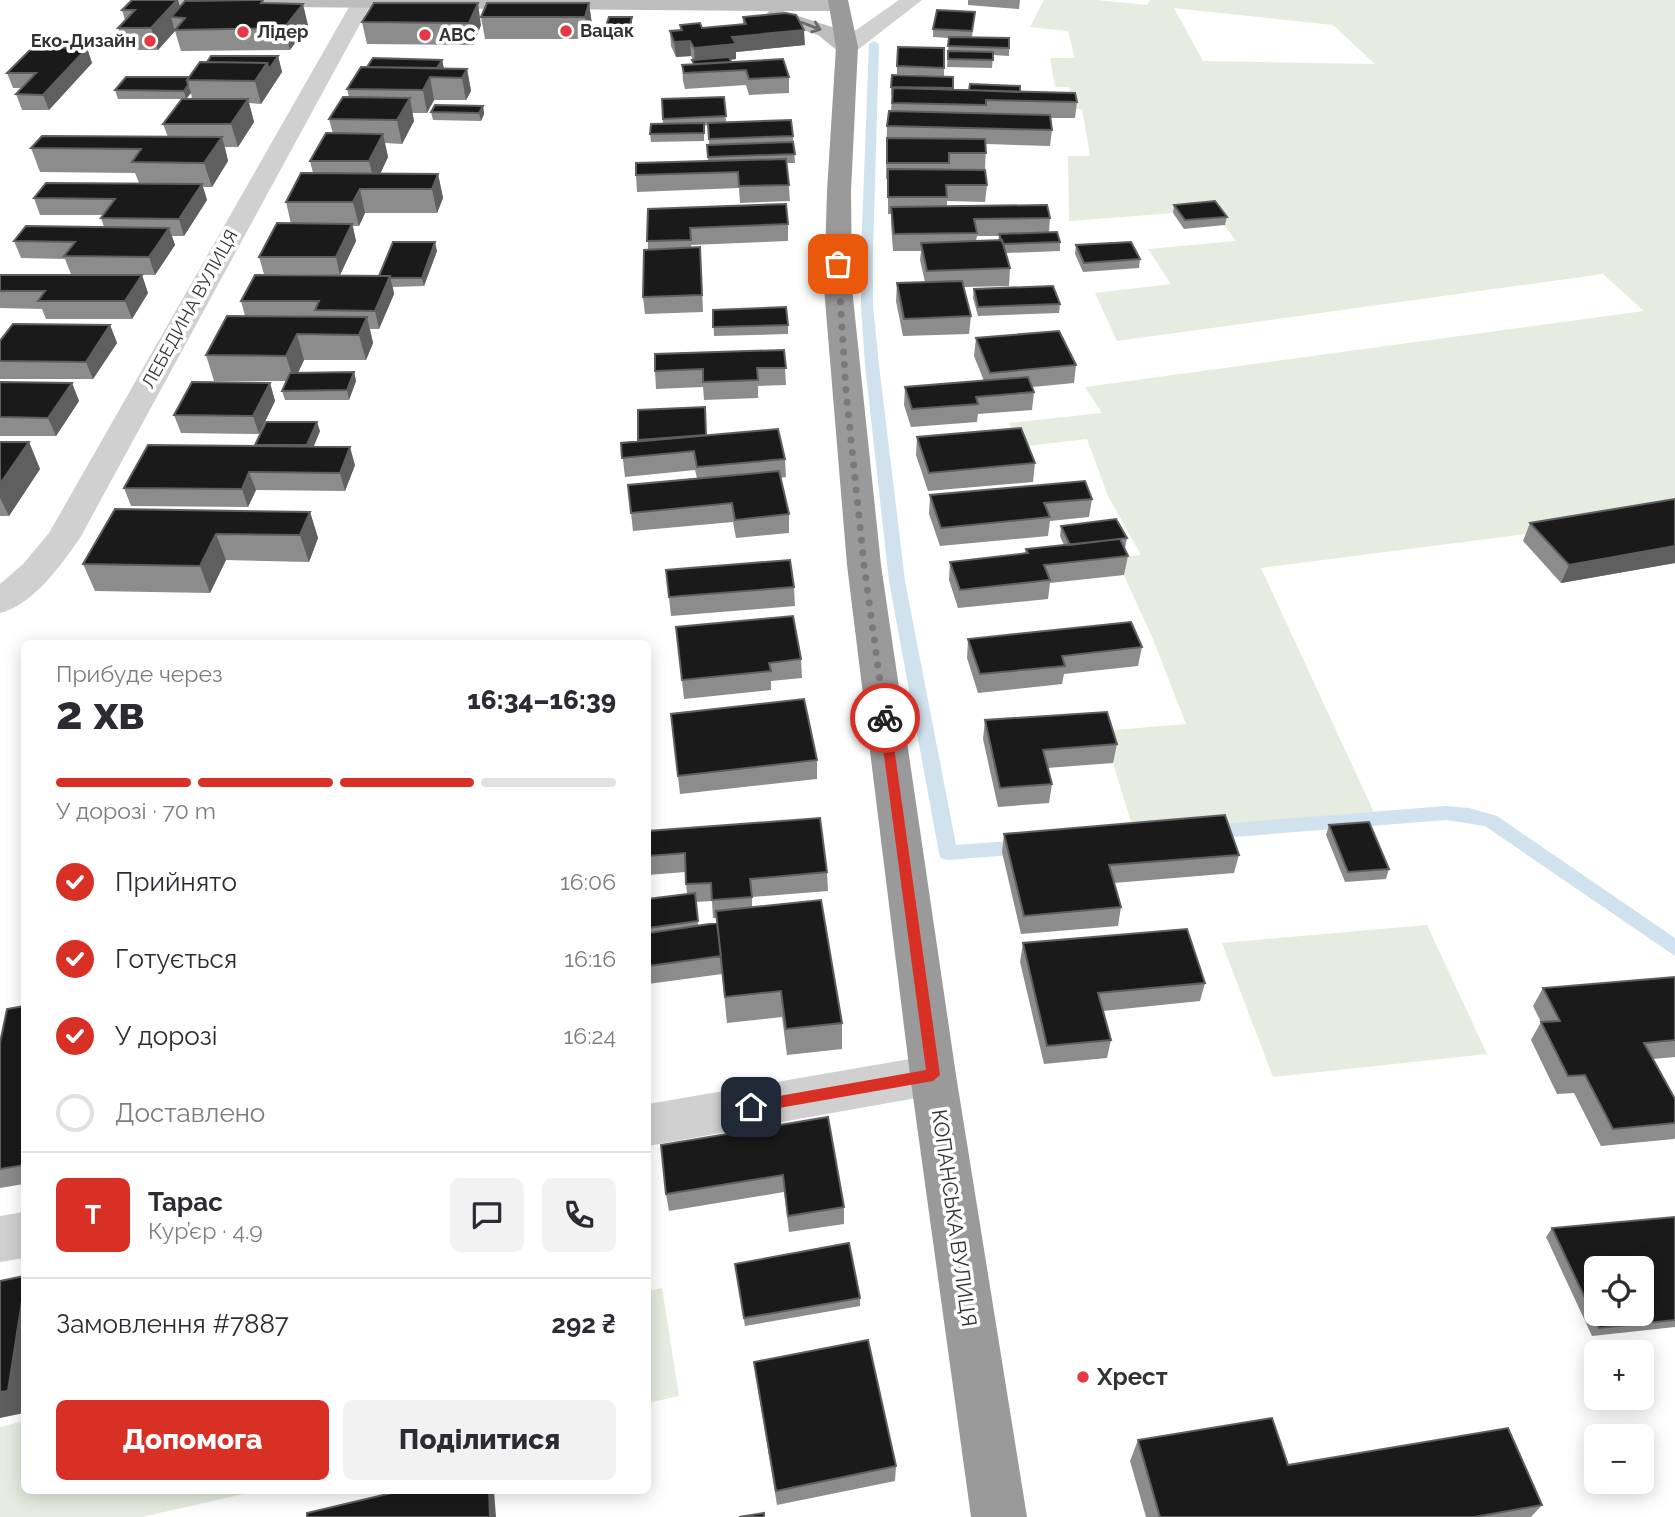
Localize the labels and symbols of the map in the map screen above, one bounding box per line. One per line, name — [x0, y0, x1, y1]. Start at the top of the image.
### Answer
place label: Вацак — [580, 20, 634, 41]
one-way arrow — [799, 20, 821, 33]
place label: Лідер — [257, 21, 308, 42]
marker: Вацак — [558, 23, 574, 39]
marker: Лідер — [235, 24, 251, 40]
place label: ABC — [439, 24, 476, 45]
marker: ABC — [417, 27, 433, 43]
place label: Еко-Дизайн — [31, 30, 136, 51]
marker: Еко-Дизайн — [142, 33, 158, 49]
street label: ЛЕБЕДИНА ВУЛИЦЯ — [137, 226, 242, 392]
pin — [808, 234, 868, 294]
courier — [850, 683, 920, 753]
pin — [721, 1077, 781, 1137]
street label: КОПАНСЬКА ВУЛИЦЯ — [927, 1108, 982, 1328]
place label: Хрест — [1096, 1362, 1168, 1391]
marker: Хрест — [1075, 1369, 1091, 1385]

